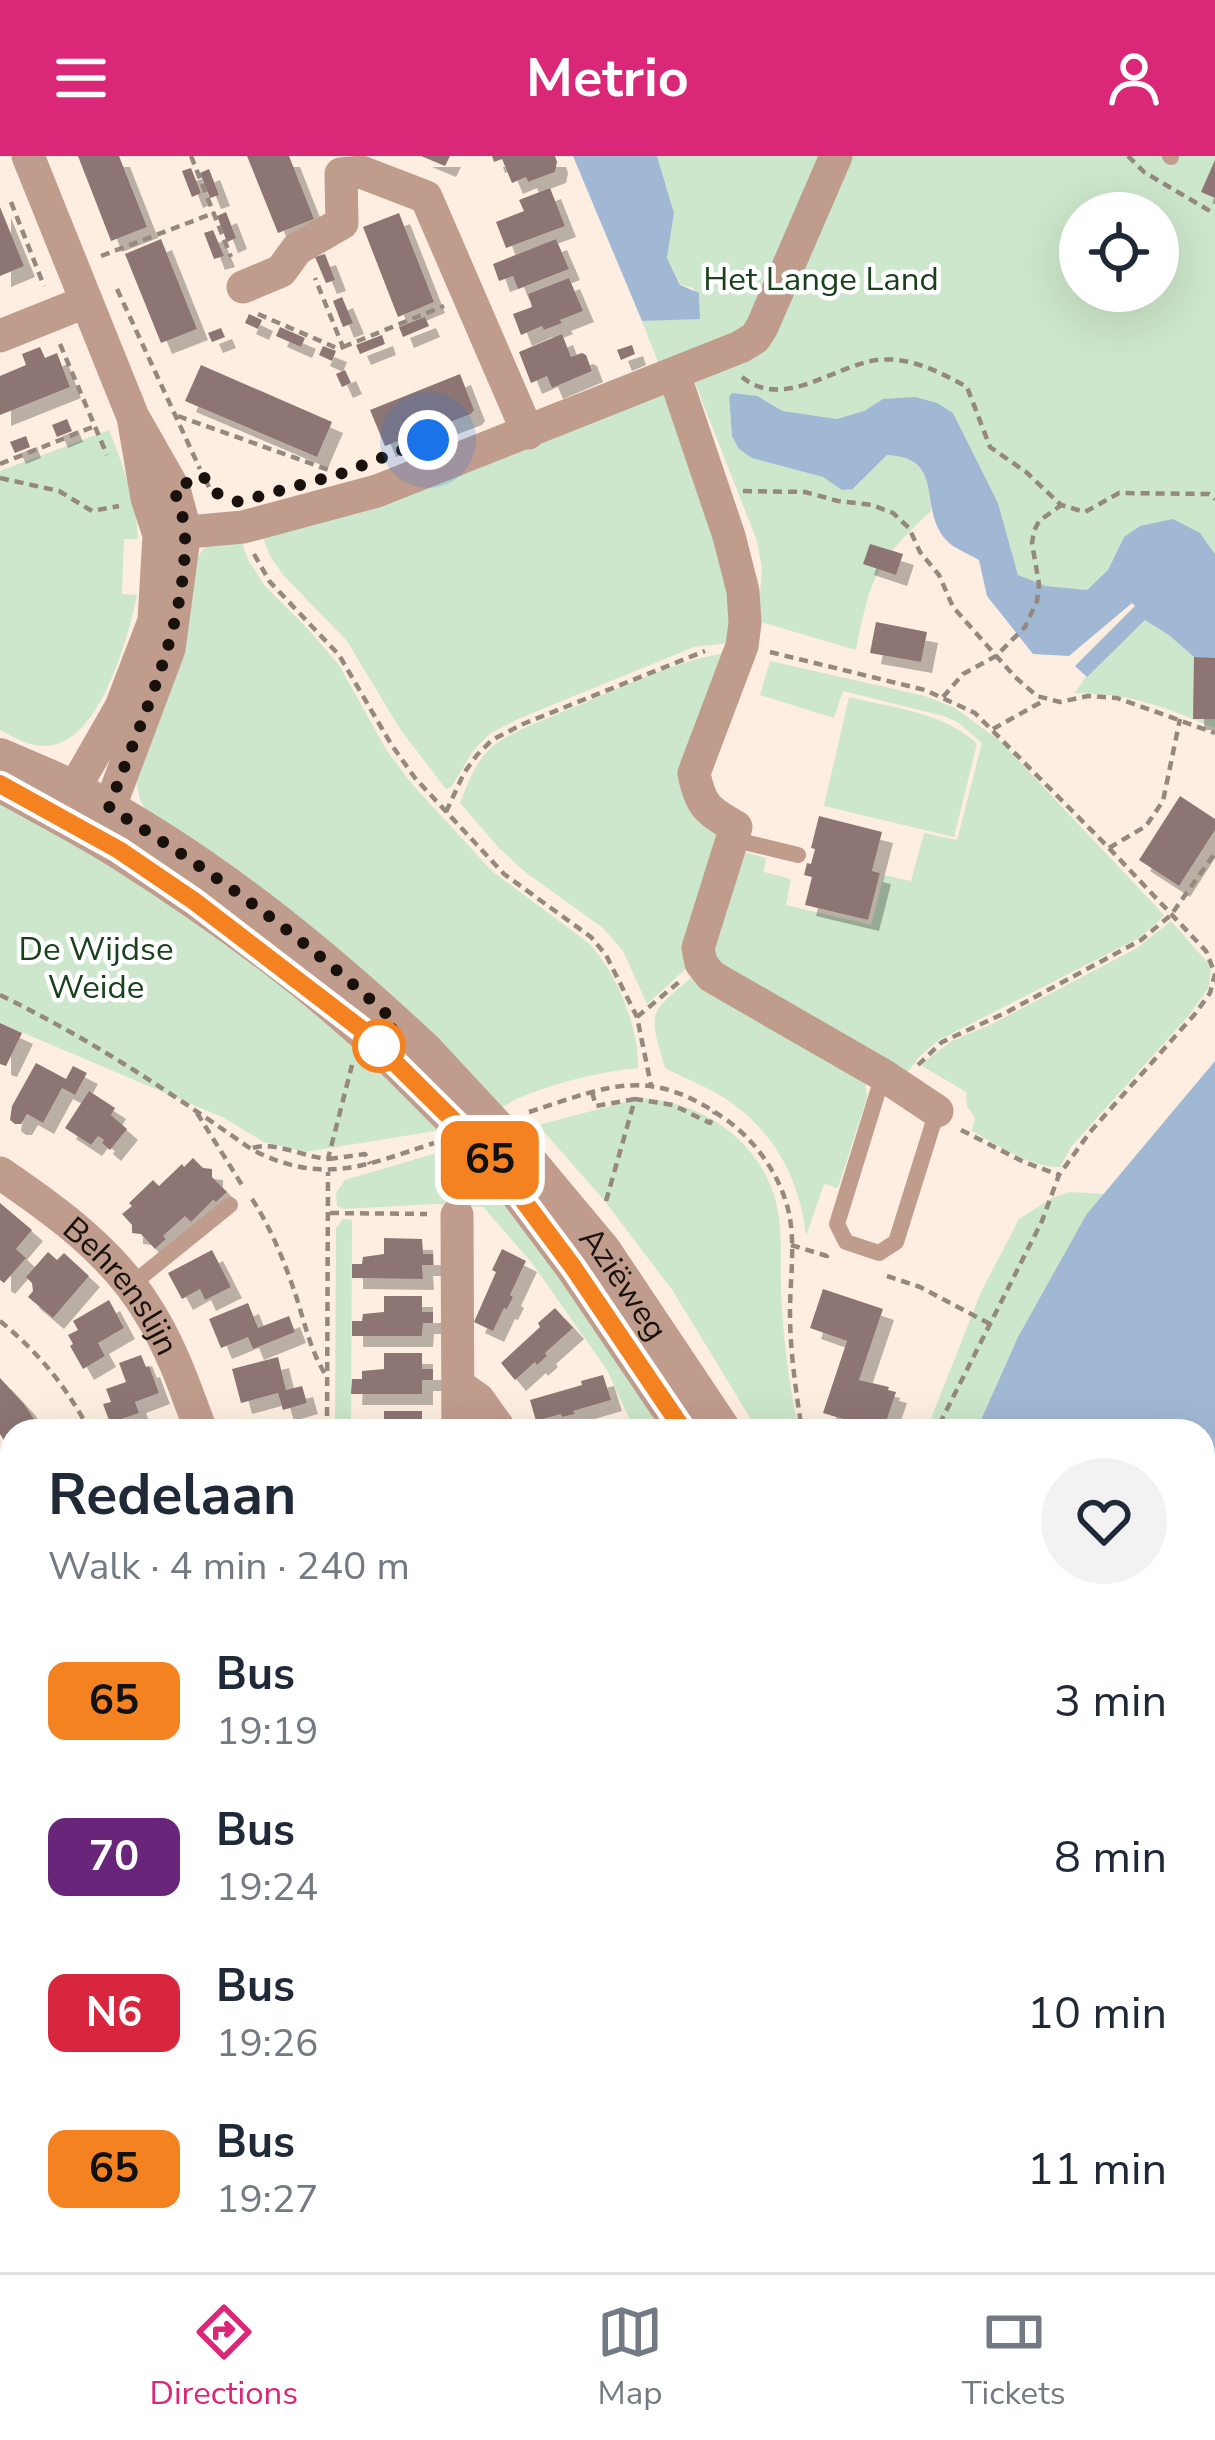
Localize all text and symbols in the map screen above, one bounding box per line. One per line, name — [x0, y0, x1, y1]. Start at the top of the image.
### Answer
text: Metrio — [526, 41, 689, 115]
icon: menu — [48, 45, 114, 111]
icon: person — [1101, 45, 1167, 111]
map controls — [1059, 192, 1179, 312]
button: locate — [1059, 192, 1179, 312]
park label: Het Lange Land — [703, 257, 939, 302]
your location — [398, 410, 458, 470]
park label: De Wijdse Weide — [19, 927, 173, 1010]
unlabelled marker — [354, 1021, 404, 1071]
line badge: 65 — [436, 1121, 544, 1199]
text: 65 — [465, 1131, 515, 1188]
street label: Behrenslijn — [53, 1207, 189, 1363]
street label: Aziëweg — [568, 1217, 678, 1349]
text: Redelaan — [48, 1456, 296, 1534]
button: heart — [1041, 1458, 1167, 1584]
text: Walk · 4 min · 240 m — [48, 1540, 410, 1593]
text: Bus — [216, 1644, 295, 1705]
text: 3 min — [1054, 1671, 1167, 1732]
text: 65 — [89, 1672, 139, 1729]
text: 19:19 — [216, 1705, 319, 1758]
text: Bus — [216, 1800, 295, 1861]
text: 8 min — [1054, 1827, 1167, 1888]
text: 70 — [89, 1828, 139, 1885]
text: 19:24 — [216, 1861, 319, 1914]
text: Bus — [216, 1956, 295, 2017]
text: 10 min — [1027, 1983, 1167, 2044]
text: N6 — [86, 1984, 142, 2041]
text: 19:26 — [216, 2017, 319, 2070]
text: Bus — [216, 2112, 295, 2173]
text: 11 min — [1027, 2139, 1167, 2200]
text: 65 — [89, 2140, 139, 2197]
text: 19:27 — [216, 2173, 319, 2226]
tab: Directions — [149, 2299, 298, 2416]
tab: Map — [597, 2299, 663, 2416]
tab: Tickets — [962, 2299, 1066, 2416]

